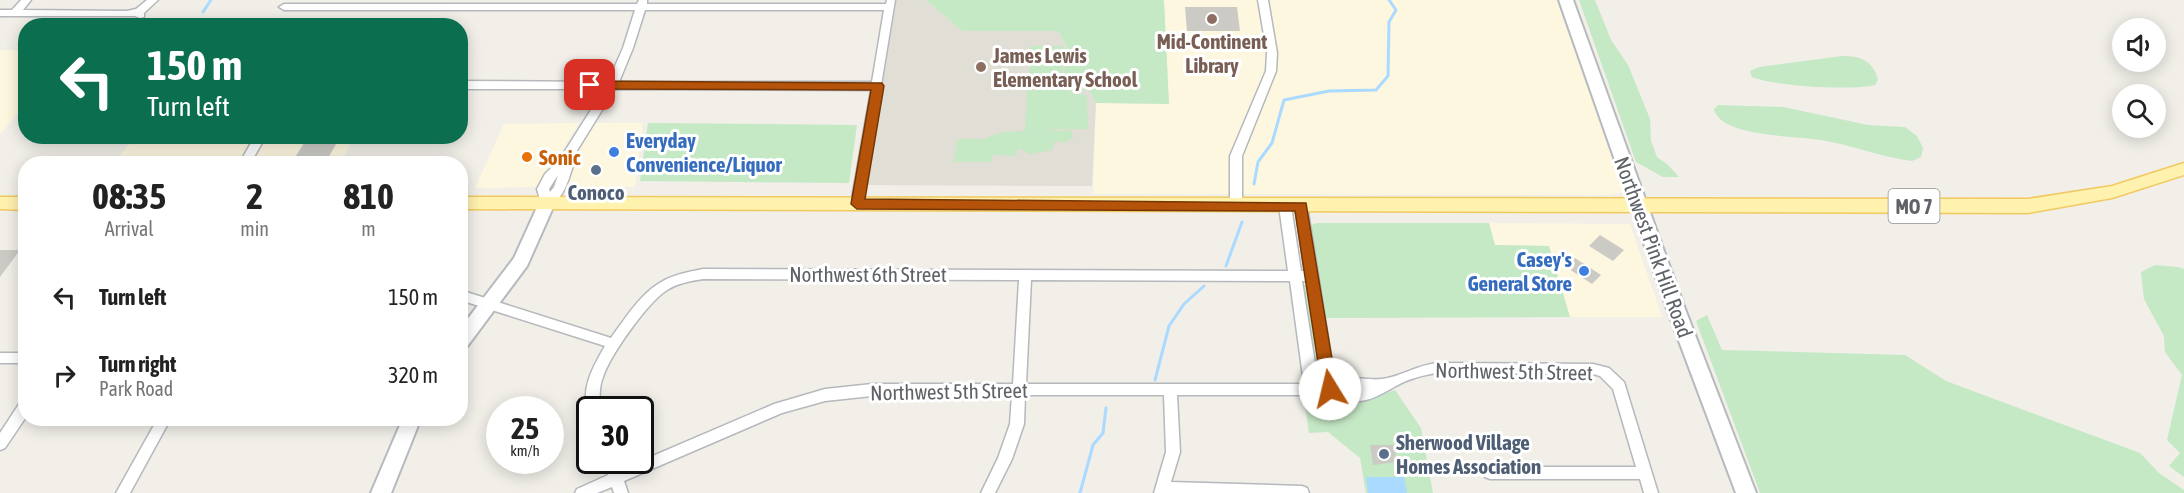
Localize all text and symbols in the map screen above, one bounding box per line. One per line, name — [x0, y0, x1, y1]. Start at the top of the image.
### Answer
marker: Mid-Continent Library — [1205, 12, 1219, 26]
map controls — [2112, 18, 2166, 138]
button: sound — [2112, 18, 2166, 72]
place label: Mid-Continent Library — [1157, 29, 1267, 77]
text: 150 m — [147, 41, 242, 89]
icon: left — [48, 42, 126, 120]
place label: James Lewis Elementary School — [992, 43, 1138, 91]
pin — [564, 59, 615, 110]
marker: James Lewis Elementary School — [974, 60, 988, 74]
icon: arrive — [573, 68, 606, 101]
button: search — [2112, 84, 2166, 138]
text: Turn left — [147, 91, 230, 122]
place label: Everyday Convenience/Liquor — [626, 128, 783, 176]
place label: Sonic — [539, 145, 581, 169]
marker: Everyday Convenience/Liquor — [607, 145, 621, 159]
marker: Sonic — [520, 150, 534, 164]
street label: Northwest Pink Hill Road — [1610, 153, 1698, 341]
marker: Conoco — [589, 163, 603, 177]
text: 08:35 — [92, 175, 166, 217]
text: 2 — [246, 175, 263, 217]
text: 810 — [343, 175, 394, 217]
place label: Conoco — [567, 180, 625, 204]
road number: MO 7 — [1888, 189, 1940, 223]
text: Arrival — [105, 217, 154, 240]
text: min — [240, 217, 269, 240]
text: m — [361, 217, 376, 240]
place label: Casey's General Store — [1467, 247, 1573, 295]
street label: Northwest 6th Street — [789, 262, 947, 286]
marker: Casey's General Store — [1577, 264, 1591, 278]
icon: left — [48, 281, 81, 314]
text: Turn left — [99, 284, 166, 310]
text: 150 m — [388, 284, 438, 310]
text: Turn right — [99, 351, 176, 377]
position arrow — [1298, 357, 1362, 421]
street label: Northwest 5th Street — [1435, 358, 1593, 384]
icon: right — [48, 359, 81, 392]
text: 320 m — [388, 362, 438, 388]
text: Park Road — [99, 377, 173, 400]
street label: Northwest 5th Street — [870, 378, 1028, 404]
speed limit sign: 30 — [576, 396, 654, 474]
text: 25 — [511, 411, 539, 445]
place label: Sherwood Village Homes Association — [1396, 430, 1541, 478]
text: km/h — [510, 442, 540, 459]
marker: Sherwood Village Homes Association — [1377, 447, 1391, 461]

